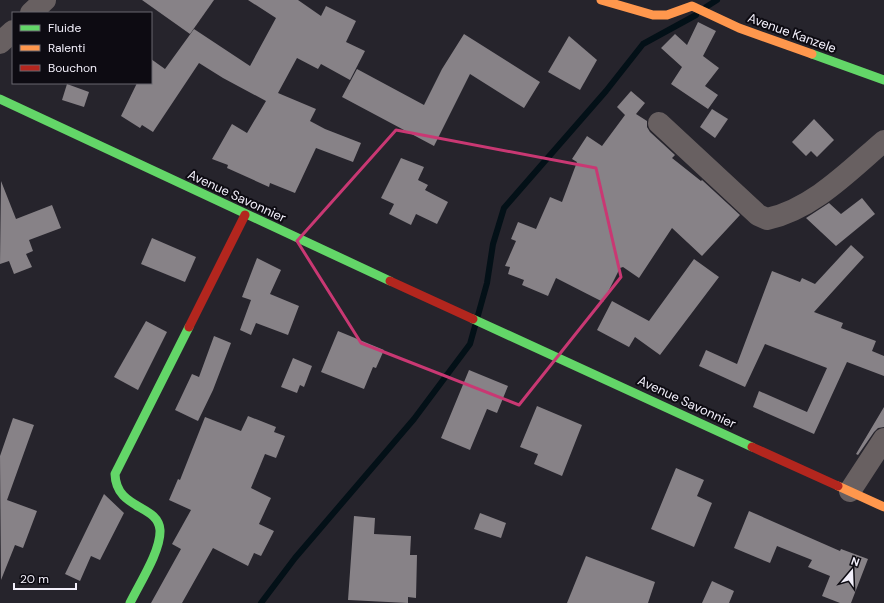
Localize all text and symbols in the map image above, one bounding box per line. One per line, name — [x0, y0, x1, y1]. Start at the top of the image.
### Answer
street label: Avenue Kanzele — [745, 9, 839, 57]
legend — [12, 12, 152, 84]
text: Fluide — [48, 20, 81, 36]
text: Ralenti — [48, 40, 86, 56]
text: Bouchon — [48, 60, 97, 76]
street label: Avenue Savonnier — [185, 166, 289, 226]
street label: Avenue Savonnier — [635, 372, 739, 432]
north arrow — [832, 551, 872, 591]
text: N — [849, 554, 861, 569]
scale bar — [14, 565, 76, 591]
text: 20 m — [20, 571, 49, 587]

